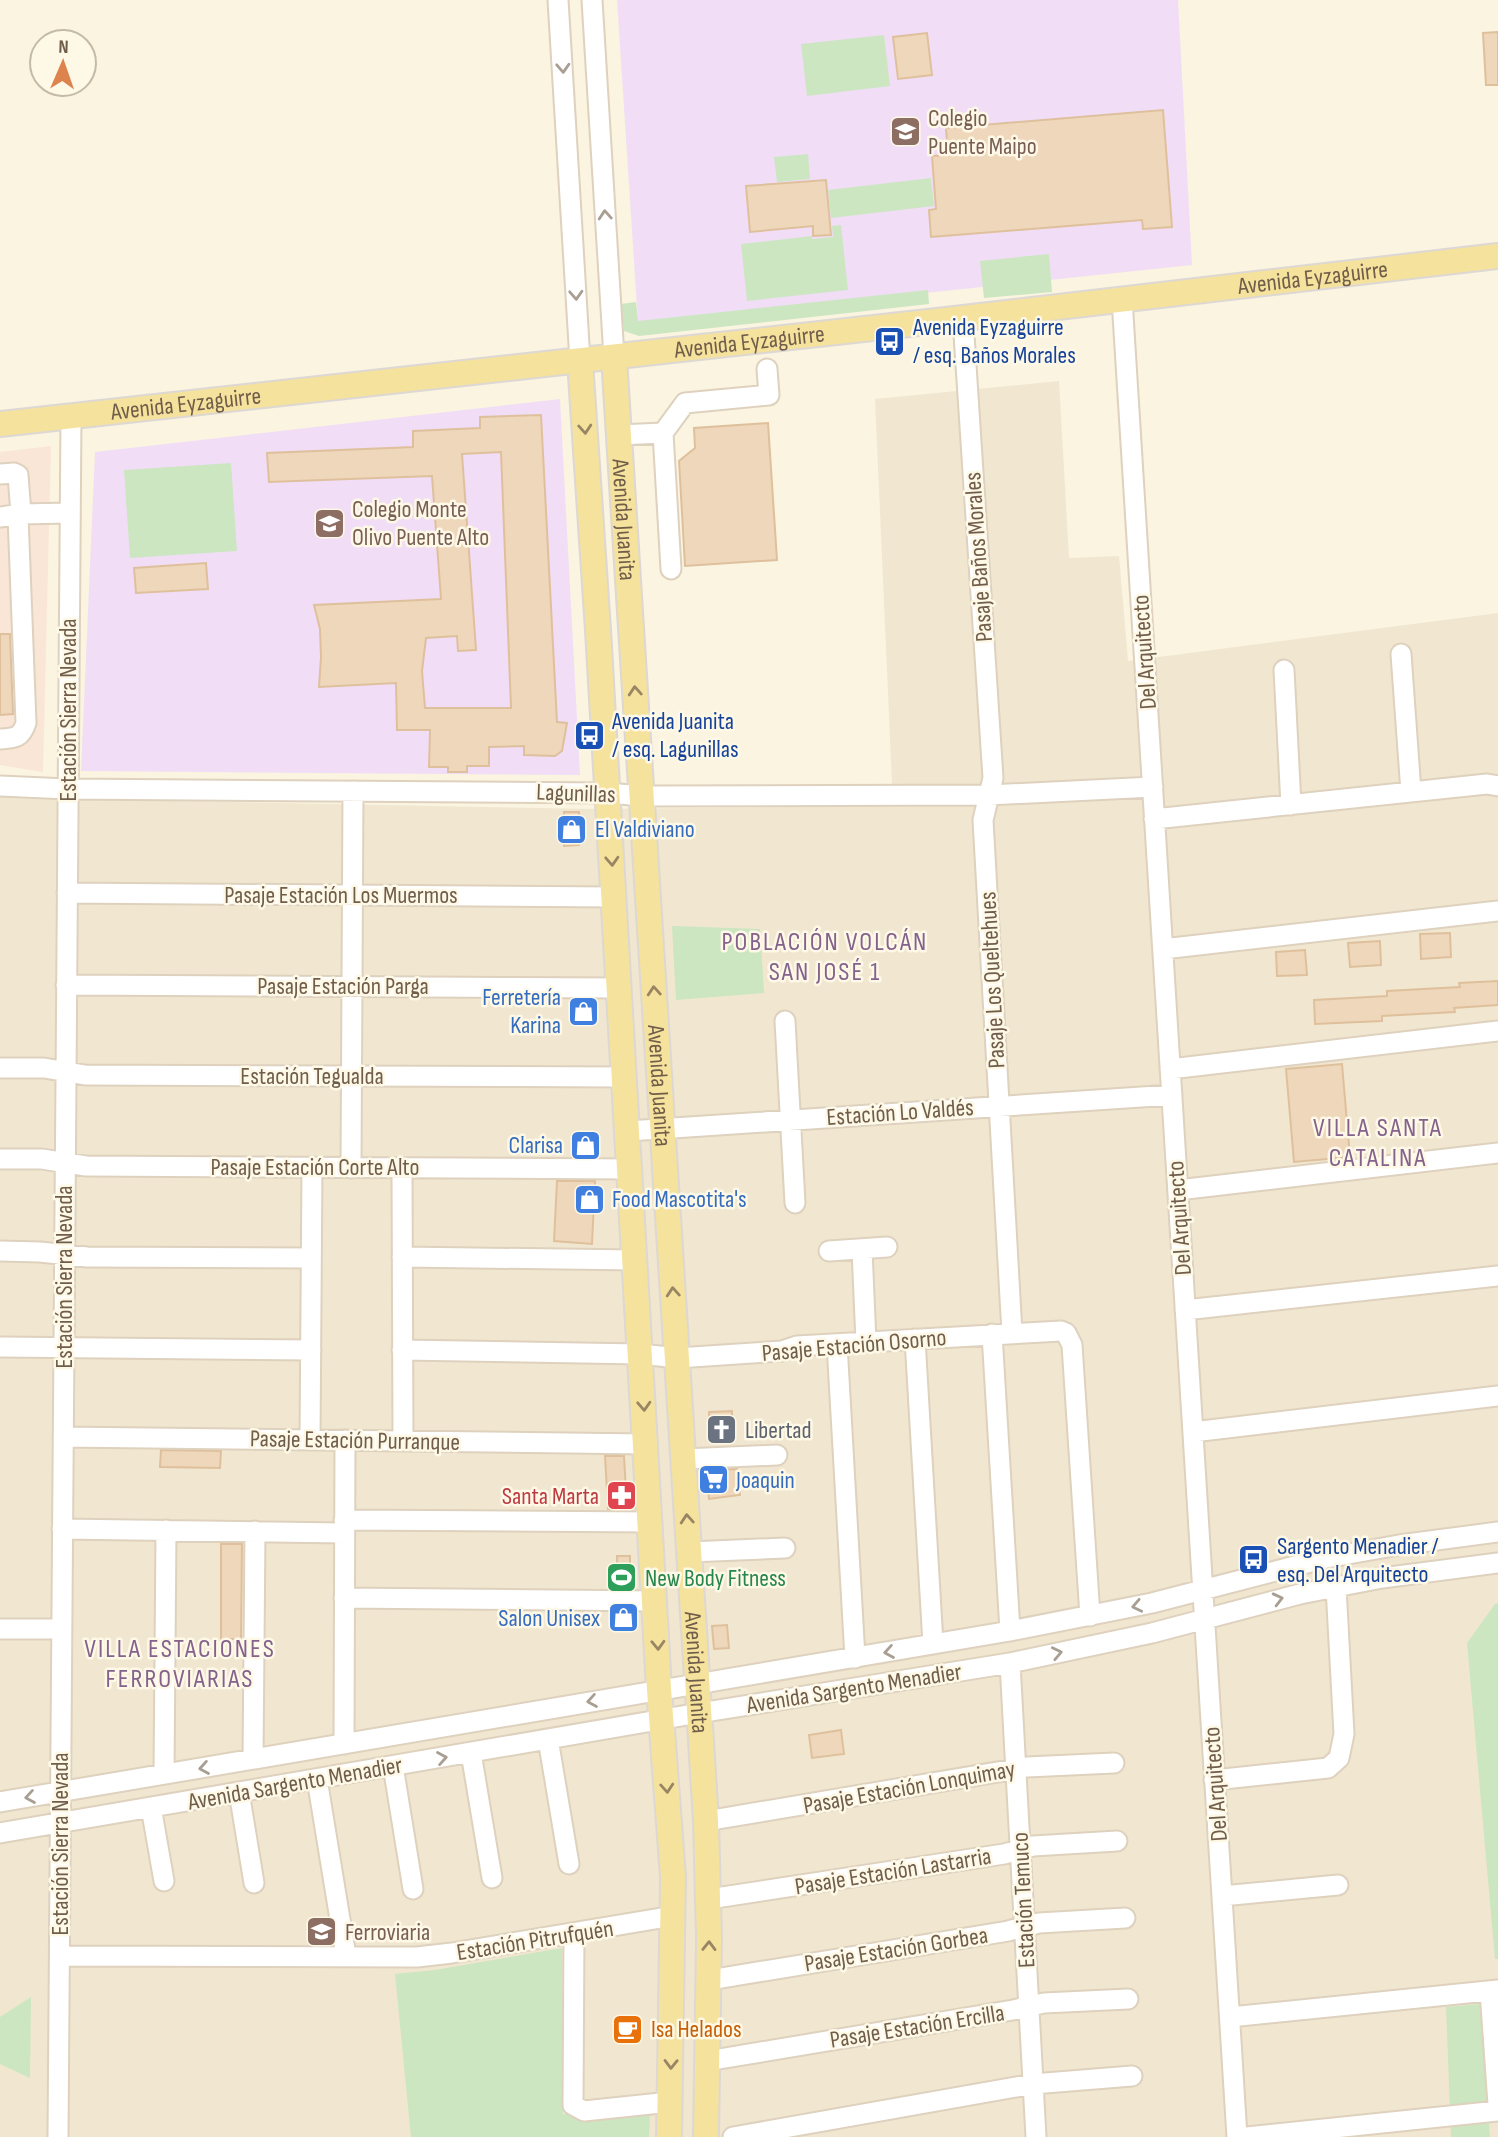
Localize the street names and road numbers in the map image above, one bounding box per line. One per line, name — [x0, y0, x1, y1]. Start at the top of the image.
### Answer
street label: Avenida Eyzaguirre — [1235, 255, 1390, 301]
street label: Avenida Eyzaguirre — [672, 319, 826, 365]
street label: Avenida Eyzaguirre — [108, 381, 263, 427]
street label: Avenida Juanita — [605, 457, 642, 582]
street label: Pasaje Baños Morales — [958, 471, 999, 643]
street label: Del Arquitecto — [1126, 594, 1163, 710]
street label: Estación Sierra Nevada — [54, 618, 83, 802]
street label: Lagunillas — [536, 778, 616, 809]
street label: Pasaje Estación Los Muermos — [224, 881, 458, 910]
street label: Pasaje Los Queltehues — [973, 891, 1012, 1069]
street label: Pasaje Estación Parga — [257, 972, 429, 1001]
street label: Avenida Juanita — [641, 1023, 678, 1147]
street label: Estación Tegualda — [240, 1062, 384, 1091]
street label: Estación Lo Valdés — [825, 1093, 975, 1132]
street label: Pasaje Estación Corte Alto — [211, 1153, 419, 1182]
street label: Del Arquitecto — [1161, 1160, 1198, 1276]
street label: Estación Sierra Nevada — [50, 1185, 79, 1369]
street label: Pasaje Estación Osorno — [761, 1323, 948, 1368]
street label: Pasaje Estación Purranque — [250, 1424, 460, 1457]
street label: Avenida Juanita — [678, 1610, 714, 1734]
street label: Avenida Sargento Menadier — [744, 1657, 964, 1720]
street label: Del Arquitecto — [1197, 1726, 1234, 1842]
street label: Avenida Sargento Menadier — [185, 1750, 405, 1817]
street label: Estación Sierra Nevada — [46, 1752, 75, 1936]
street label: Pasaje Estación Lonquimay — [801, 1755, 1017, 1820]
street label: Estación Temuco — [1005, 1831, 1042, 1969]
street label: Pasaje Estación Lastarria — [793, 1842, 993, 1901]
street label: Estación Pitrufquén — [455, 1914, 615, 1967]
street label: Pasaje Estación Gorbea — [802, 1921, 990, 1978]
street label: Pasaje Estación Ercilla — [828, 1998, 1006, 2055]

